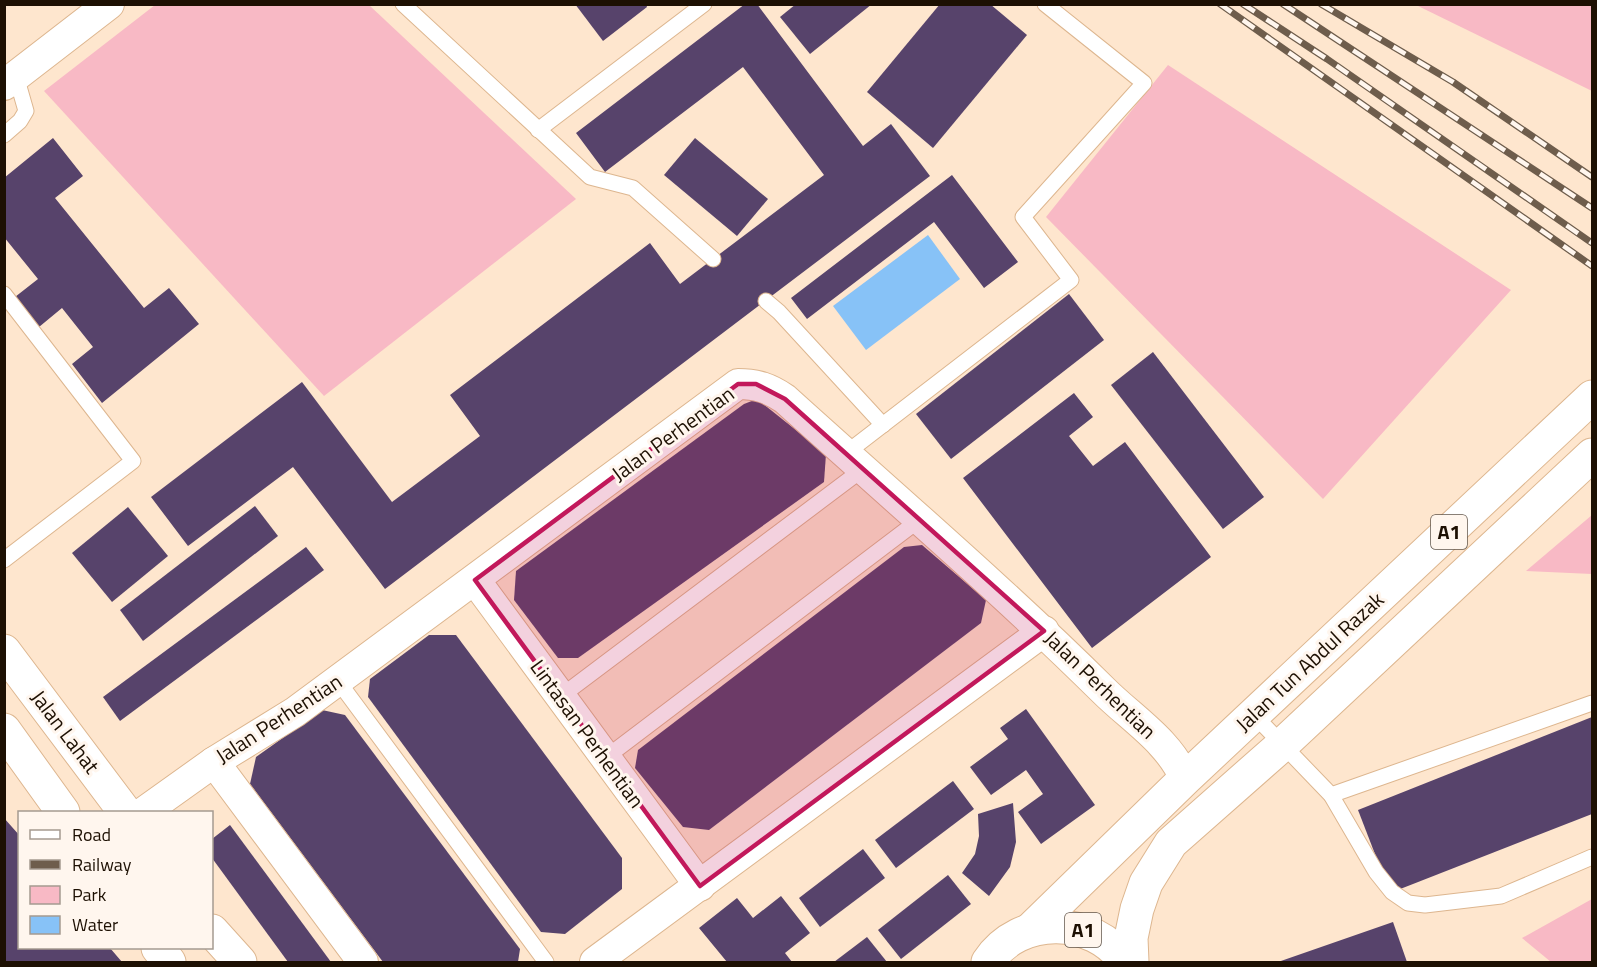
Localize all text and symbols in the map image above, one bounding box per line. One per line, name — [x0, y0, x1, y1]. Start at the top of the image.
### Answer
street label: Jalan Perhentian — [604, 378, 740, 489]
road number: A1 — [1431, 515, 1467, 549]
street label: Jalan Tun Abdul Razak — [1228, 584, 1391, 739]
street label: Jalan Perhentian — [1037, 622, 1164, 746]
street label: Lintasan Perhentian — [523, 652, 653, 814]
street label: Jalan Perhentian — [209, 665, 348, 771]
street label: Jalan Lahat — [24, 683, 108, 781]
legend — [18, 811, 213, 949]
text: Road — [72, 821, 111, 848]
text: Railway — [72, 851, 132, 878]
text: Park — [72, 881, 107, 908]
text: Water — [72, 911, 118, 938]
road number: A1 — [1065, 913, 1101, 947]

